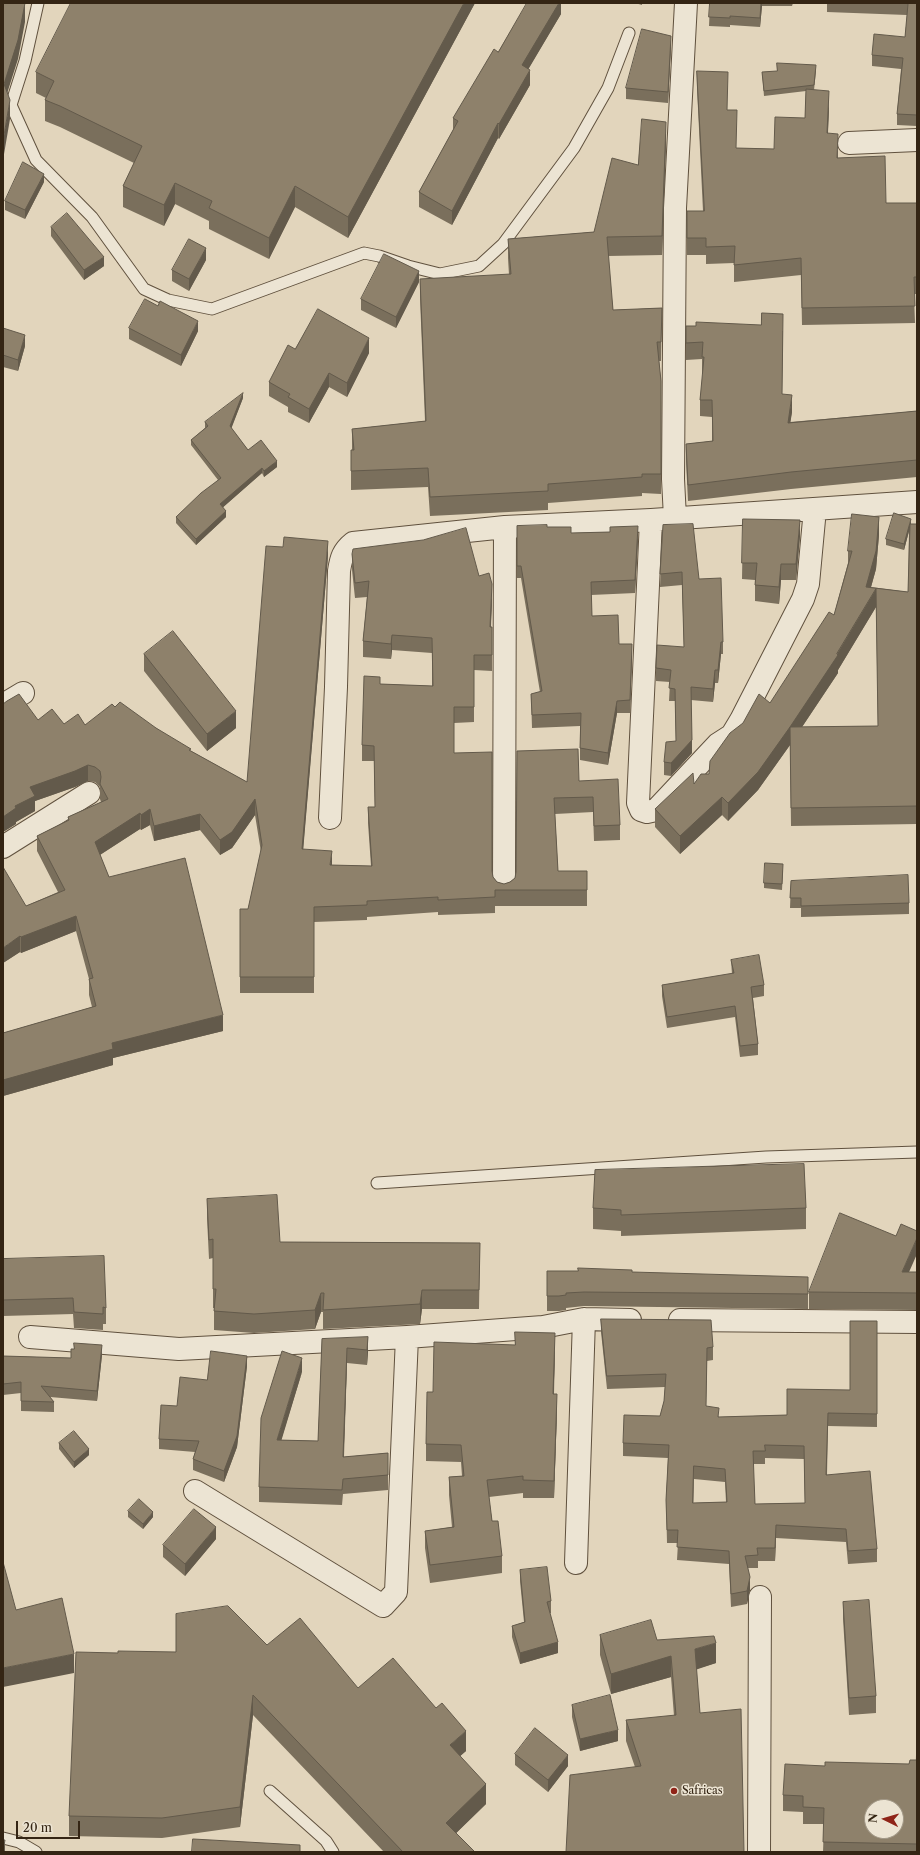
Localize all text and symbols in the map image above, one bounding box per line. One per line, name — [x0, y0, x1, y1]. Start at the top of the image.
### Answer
place label: Safricas — [682, 1784, 723, 1798]
marker: Safricas — [669, 1786, 679, 1796]
north arrow — [864, 1799, 904, 1839]
scale bar — [18, 1813, 82, 1839]
text: N — [866, 1813, 880, 1823]
text: 20 m — [23, 1820, 52, 1835]

